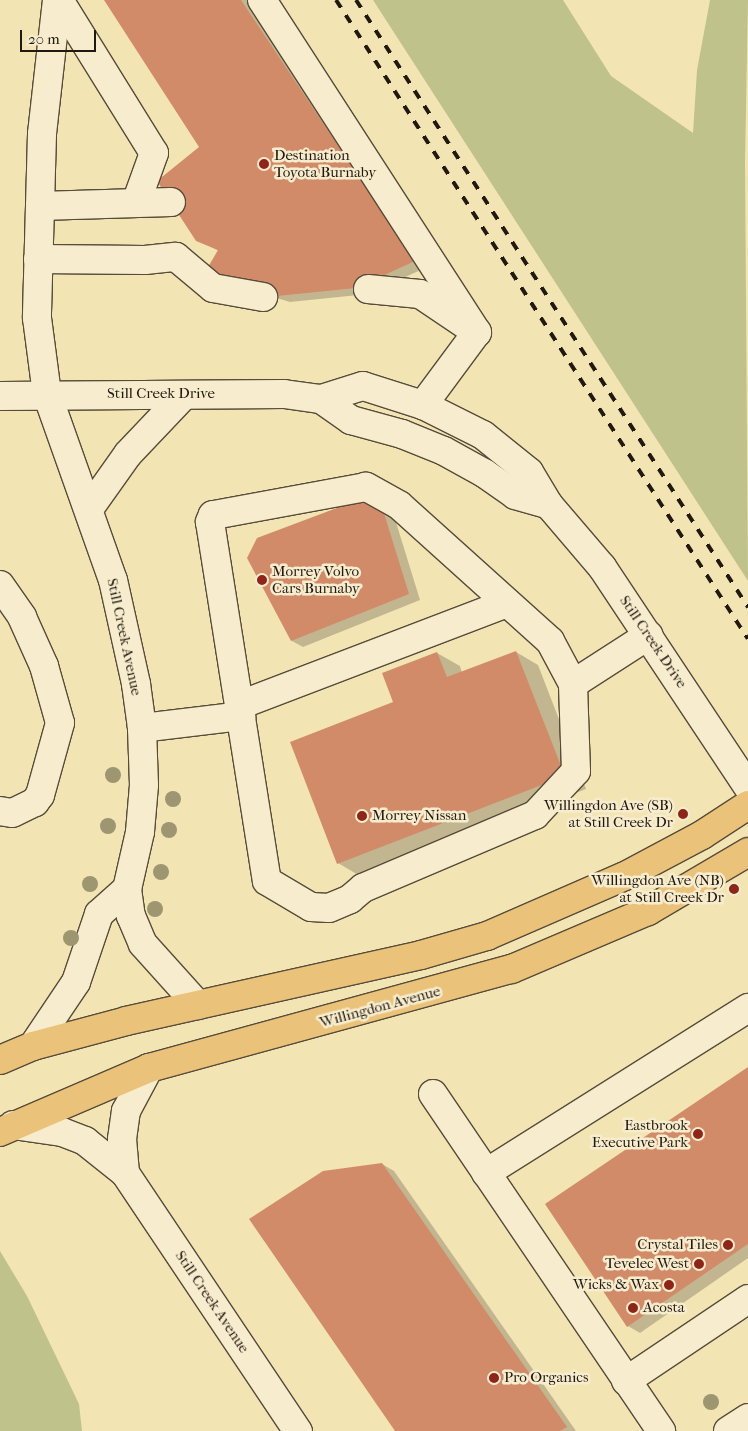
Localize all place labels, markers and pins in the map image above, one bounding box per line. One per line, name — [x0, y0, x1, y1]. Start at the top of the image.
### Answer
place label: Destination Toyota Burnaby — [274, 146, 376, 181]
marker: Destination Toyota Burnaby — [258, 158, 270, 170]
place label: Morrey Volvo Cars Burnaby — [272, 562, 360, 597]
marker: Morrey Volvo Cars Burnaby — [256, 574, 268, 586]
place label: Willingdon Ave (SB) at Still Creek Dr — [544, 796, 673, 831]
place label: Morrey Nissan — [372, 807, 466, 825]
marker: Willingdon Ave (SB) at Still Creek Dr — [677, 808, 689, 820]
marker: Morrey Nissan — [356, 810, 368, 822]
place label: Willingdon Ave (NB) at Still Creek Dr — [591, 871, 724, 906]
marker: Willingdon Ave (NB) at Still Creek Dr — [728, 883, 740, 895]
place label: Eastbrook Executive Park — [592, 1116, 688, 1151]
marker: Eastbrook Executive Park — [692, 1128, 704, 1140]
place label: Crystal Tiles — [637, 1236, 718, 1254]
marker: Crystal Tiles — [722, 1239, 734, 1251]
place label: Tevelec West — [605, 1255, 689, 1273]
marker: Tevelec West — [693, 1258, 705, 1270]
place label: Wicks & Wax — [573, 1276, 659, 1294]
marker: Wicks & Wax — [663, 1279, 675, 1291]
place label: Acosta — [643, 1299, 685, 1317]
marker: Acosta — [627, 1302, 639, 1314]
place label: Pro Organics — [504, 1369, 588, 1387]
marker: Pro Organics — [488, 1372, 500, 1384]

